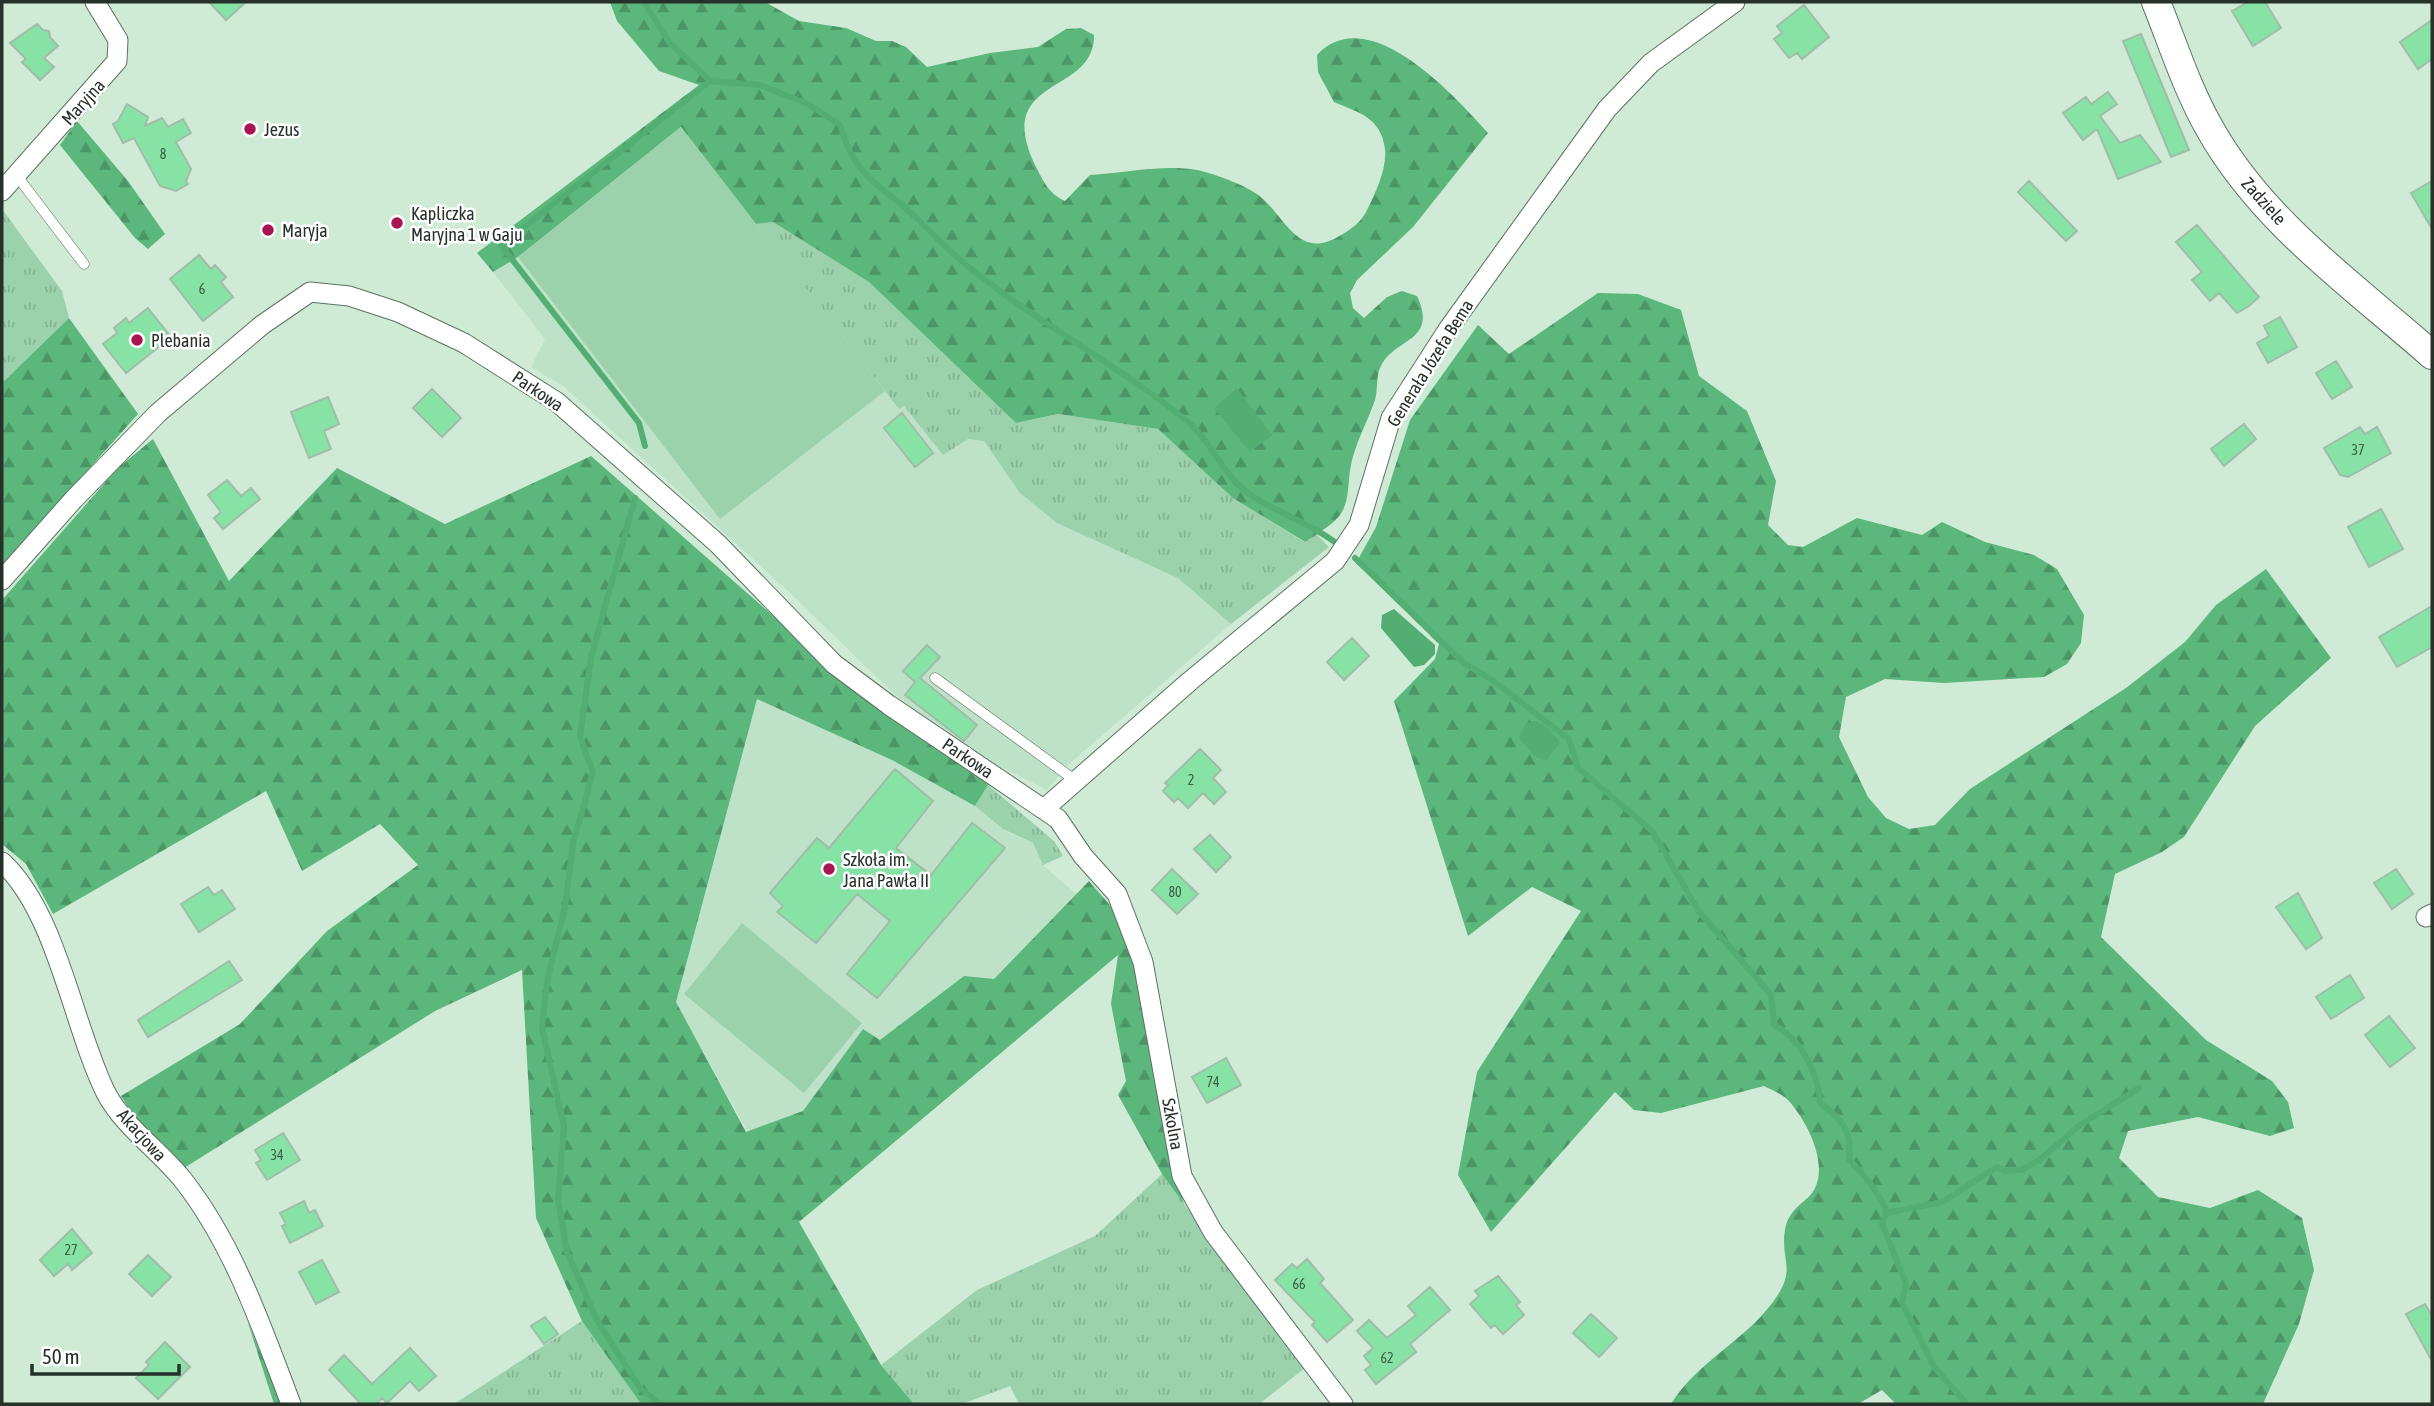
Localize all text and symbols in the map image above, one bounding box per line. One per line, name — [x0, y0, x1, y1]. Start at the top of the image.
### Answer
street label: Maryjna — [57, 75, 109, 129]
place label: Jezus — [264, 119, 299, 140]
marker: Jezus — [242, 121, 258, 137]
house number: 8 — [160, 146, 167, 162]
street label: Zadziele — [2237, 173, 2291, 229]
place label: Kapliczka Maryjna 1 w Gaju — [411, 203, 523, 245]
marker: Kapliczka Maryjna 1 w Gaju — [389, 215, 405, 231]
place label: Maryja — [282, 220, 328, 241]
marker: Maryja — [260, 222, 276, 238]
house number: 6 — [199, 281, 206, 297]
street label: Generała Józefa Bema — [1382, 296, 1478, 430]
place label: Plebania — [151, 330, 211, 351]
marker: Plebania — [129, 332, 145, 348]
street label: Parkowa — [509, 366, 567, 416]
house number: 37 — [2351, 442, 2365, 458]
street label: Parkowa — [939, 733, 997, 783]
house number: 2 — [1188, 772, 1194, 788]
place label: Szkoła im. Jana Pawła II — [843, 849, 929, 891]
marker: Szkoła im. Jana Pawła II — [821, 861, 837, 877]
house number: 80 — [1168, 884, 1182, 900]
house number: 74 — [1206, 1074, 1220, 1090]
street label: Szkolna — [1158, 1097, 1188, 1151]
street label: Akacjowa — [113, 1105, 171, 1165]
house number: 34 — [270, 1147, 284, 1163]
house number: 27 — [64, 1242, 78, 1258]
house number: 66 — [1292, 1276, 1306, 1292]
scale bar — [32, 1332, 178, 1376]
text: 50 m — [42, 1344, 80, 1368]
house number: 62 — [1380, 1350, 1394, 1366]

